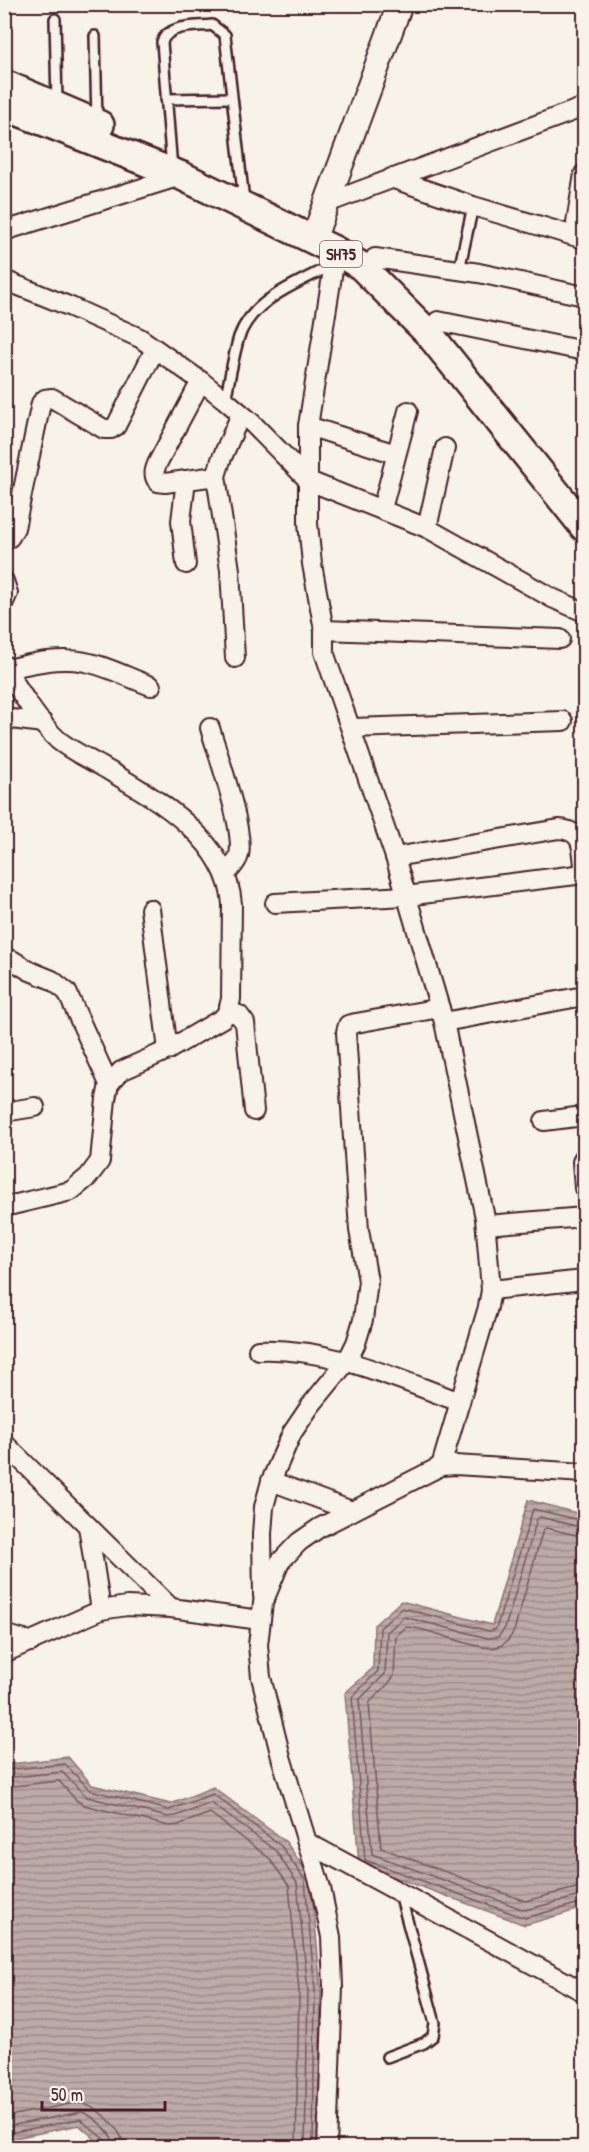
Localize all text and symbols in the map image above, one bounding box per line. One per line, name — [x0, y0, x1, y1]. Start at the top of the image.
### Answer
road number: SH75 — [320, 241, 362, 267]
scale bar — [42, 2074, 165, 2112]
text: 50 m — [51, 2082, 83, 2107]

